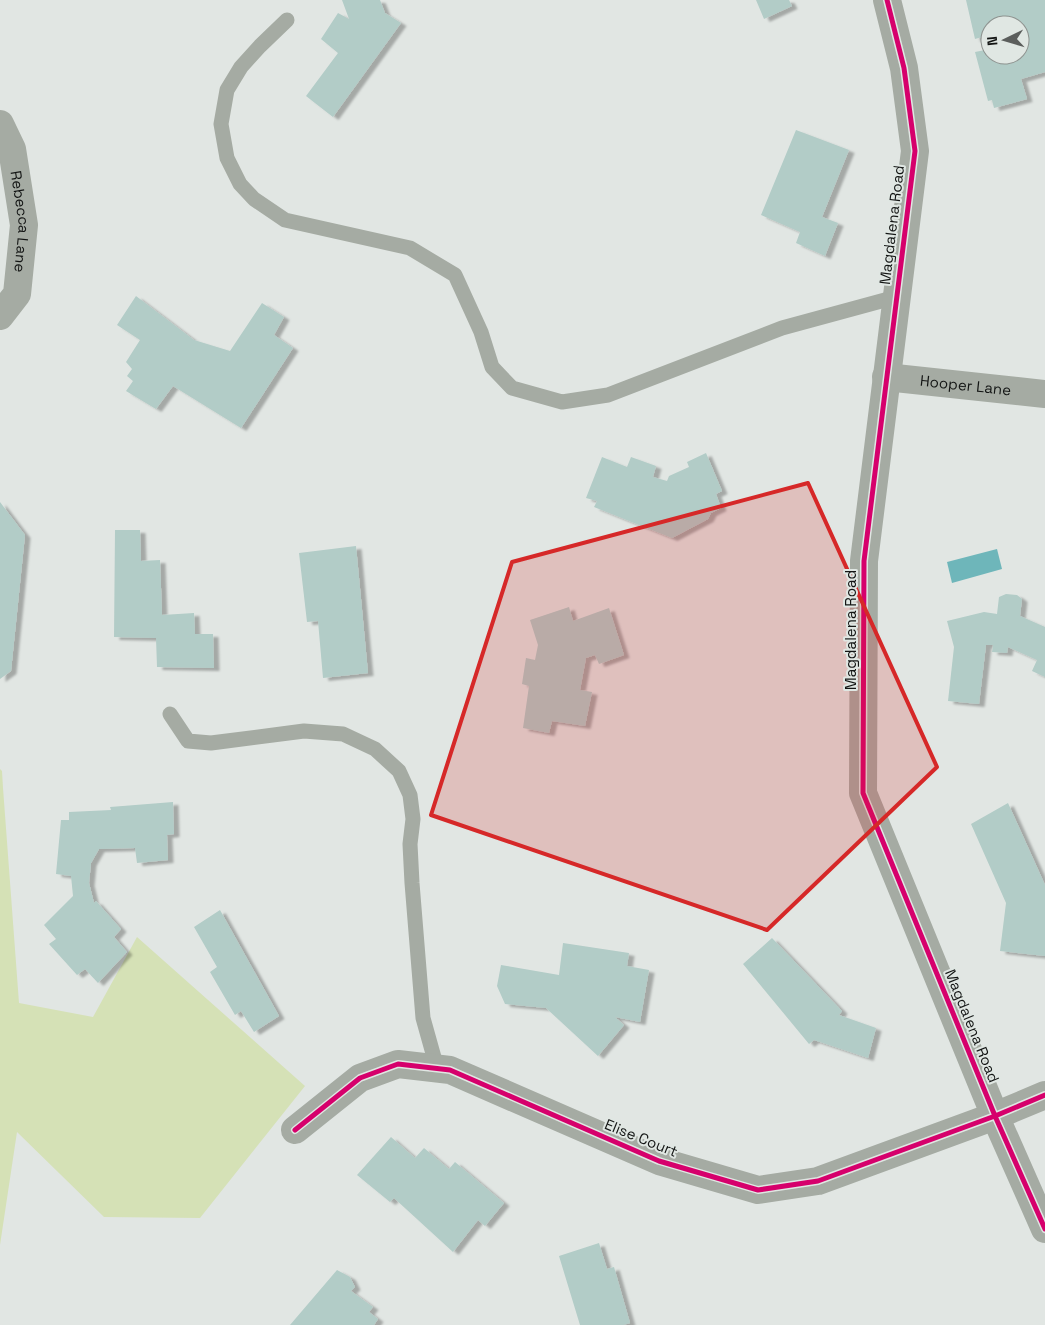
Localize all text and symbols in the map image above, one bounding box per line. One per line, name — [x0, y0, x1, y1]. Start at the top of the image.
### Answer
north arrow — [980, 15, 1030, 65]
text: N — [983, 36, 1001, 47]
street label: Magdalena Road — [875, 164, 908, 286]
street label: Rebecca Lane — [7, 169, 34, 273]
street label: Hooper Lane — [919, 371, 1012, 399]
street label: Magdalena Road — [841, 570, 860, 690]
street label: Magdalena Road — [941, 966, 1004, 1085]
street label: Elise Court — [602, 1114, 681, 1161]

